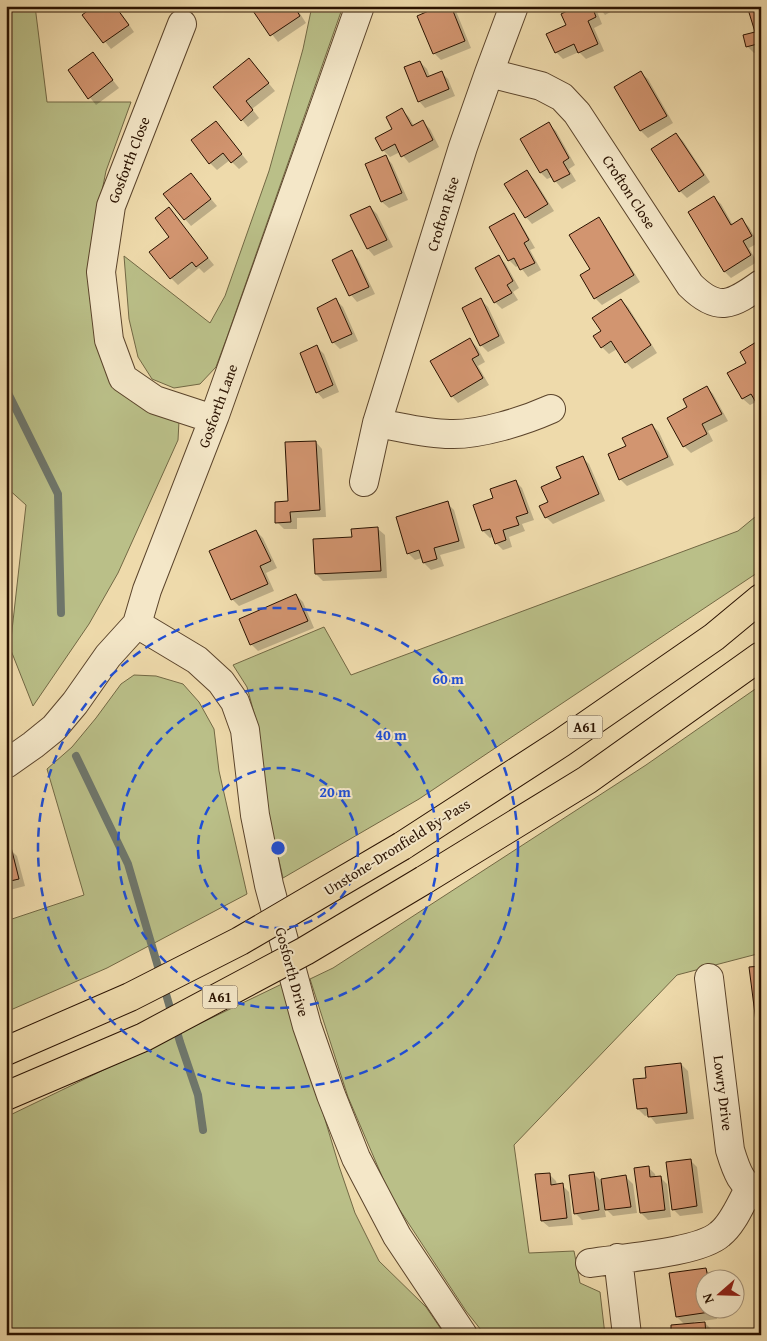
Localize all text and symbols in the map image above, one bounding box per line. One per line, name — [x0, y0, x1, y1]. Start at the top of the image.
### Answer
street label: Gosforth Close — [102, 114, 155, 206]
street label: Crofton Close — [598, 151, 661, 233]
street label: Crofton Rise — [421, 174, 464, 254]
street label: Gosforth Lane — [193, 361, 242, 451]
text: 60 m — [432, 668, 464, 689]
road number: A61 — [568, 716, 602, 739]
text: 40 m — [375, 724, 407, 745]
text: 20 m — [319, 781, 351, 802]
street label: Unstone-Dronfield By-Pass — [320, 793, 474, 900]
centre of rings — [269, 839, 287, 857]
street label: Gosforth Drive — [270, 925, 315, 1019]
road number: A61 — [202, 986, 238, 1009]
street label: Lowry Drive — [708, 1054, 739, 1132]
north arrow — [694, 1268, 744, 1318]
text: N — [697, 1290, 719, 1306]

